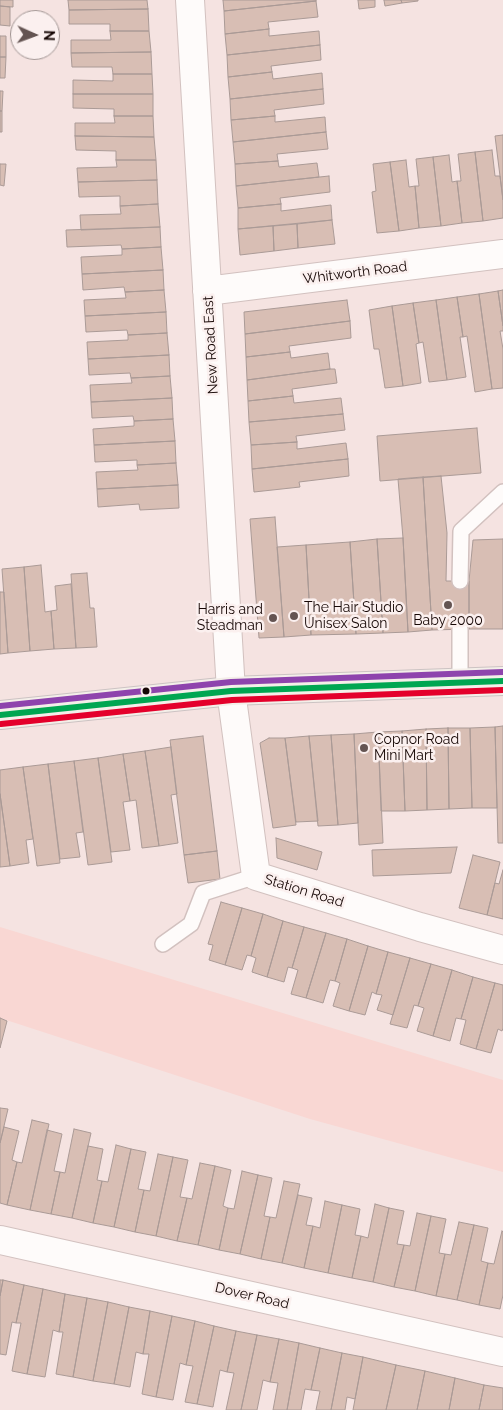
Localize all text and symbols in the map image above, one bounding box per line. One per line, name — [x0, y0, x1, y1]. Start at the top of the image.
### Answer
north arrow — [10, 10, 60, 60]
text: N — [41, 30, 57, 41]
street label: Whitworth Road — [302, 258, 408, 288]
street label: New Road East — [200, 295, 222, 395]
marker: Baby 2000 — [442, 599, 454, 611]
place label: The Hair Studio Unisex Salon — [304, 600, 403, 632]
place label: Harris and Steadman — [197, 602, 263, 634]
marker: The Hair Studio Unisex Salon — [288, 610, 300, 622]
marker: Harris and Steadman — [267, 612, 279, 624]
place label: Baby 2000 — [413, 613, 483, 629]
unlabelled marker — [141, 686, 151, 696]
place label: Copnor Road Mini Mart — [374, 732, 459, 764]
marker: Copnor Road Mini Mart — [358, 742, 370, 754]
street label: Station Road — [262, 871, 346, 911]
street label: Dover Road — [213, 1279, 291, 1313]

